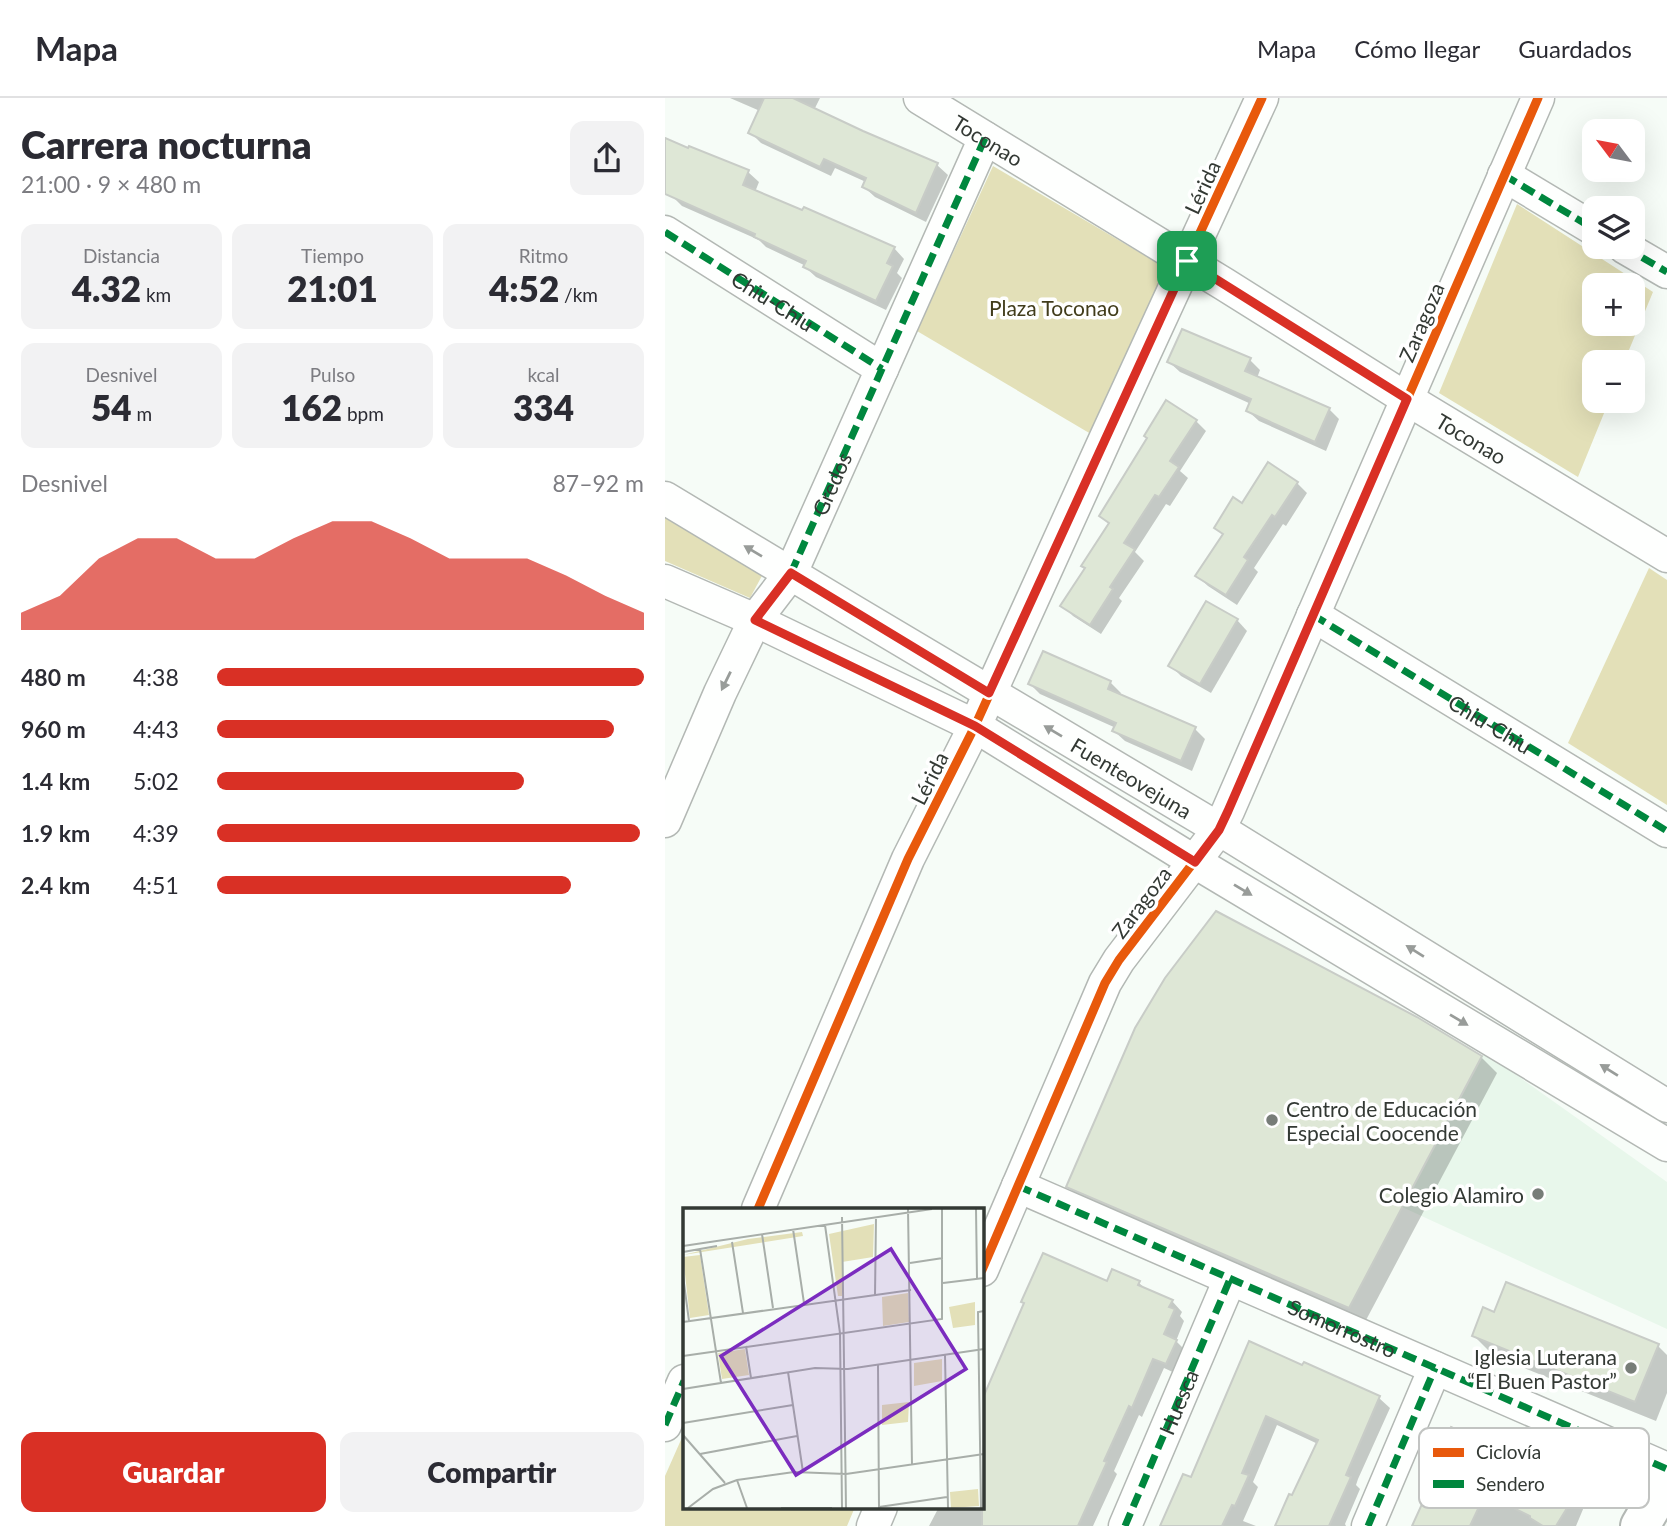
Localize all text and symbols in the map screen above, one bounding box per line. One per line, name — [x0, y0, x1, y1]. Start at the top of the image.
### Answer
text: Mapa — [35, 28, 118, 68]
text: Mapa — [1257, 34, 1316, 63]
text: Cómo llegar — [1354, 34, 1480, 63]
text: Guardados — [1518, 34, 1632, 63]
street label: Toconao — [949, 109, 1028, 171]
north arrow — [1582, 119, 1645, 182]
map controls — [1582, 119, 1645, 413]
text: Carrera nocturna — [21, 121, 312, 167]
button: share — [570, 121, 644, 195]
street label: Lérida — [1179, 156, 1225, 218]
text: 21:00 · 9 × 480 m — [21, 170, 201, 198]
button: layers — [1582, 196, 1645, 259]
pin — [1157, 231, 1217, 291]
icon: arrive — [1168, 242, 1206, 280]
text: Distancia — [83, 244, 160, 267]
text: Tiempo — [301, 244, 364, 267]
text: Ritmo — [519, 244, 568, 267]
street label: Chiu-Chiu — [727, 265, 819, 336]
text: 4.32 — [72, 267, 141, 309]
text: 21:01 — [287, 267, 378, 309]
text: 4:52 — [489, 267, 559, 309]
button: + — [1582, 273, 1645, 336]
street label: Zaragoza — [1393, 279, 1449, 365]
text: km — [141, 283, 171, 306]
text: /km — [559, 283, 598, 306]
park label: Plaza Toconao — [989, 295, 1119, 320]
button: − — [1582, 350, 1645, 413]
text: Desnivel — [86, 363, 157, 386]
text: Pulso — [310, 363, 355, 386]
text: kcal — [527, 363, 560, 386]
text: 54 — [91, 386, 132, 428]
text: 162 — [281, 386, 342, 428]
text: 334 — [513, 386, 574, 428]
text: m — [132, 402, 152, 425]
text: bpm — [342, 402, 384, 425]
street label: Toconao — [1432, 407, 1511, 469]
street label: Gredos — [806, 448, 856, 519]
text: Desnivel — [21, 469, 108, 497]
text: 87–92 m — [552, 469, 644, 497]
one-way arrow — [744, 544, 763, 557]
text: 480 m — [21, 663, 86, 691]
text: 4:38 — [133, 663, 179, 691]
one-way arrow — [720, 671, 731, 691]
street label: Chiu-Chiu — [1444, 688, 1537, 758]
text: 960 m — [21, 715, 86, 743]
text: 4:43 — [133, 715, 179, 743]
one-way arrow — [1044, 725, 1063, 737]
street label: Fuenteovejuna — [1067, 732, 1197, 823]
street label: Lérida — [905, 747, 953, 809]
text: 1.4 km — [21, 767, 90, 795]
text: 5:02 — [133, 767, 179, 795]
text: 1.9 km — [21, 819, 90, 847]
text: 4:39 — [133, 819, 179, 847]
street label: Zaragoza — [1106, 861, 1176, 943]
text: 2.4 km — [21, 871, 90, 899]
text: 4:51 — [133, 871, 179, 899]
one-way arrow — [1233, 884, 1252, 897]
one-way arrow — [1406, 944, 1425, 957]
one-way arrow — [1449, 1014, 1468, 1026]
one-way arrow — [1599, 1064, 1618, 1077]
place label: Centro de Educación Especial Coocende — [1286, 1096, 1477, 1145]
marker: Centro de Educación Especial Coocende — [1264, 1112, 1280, 1128]
place label: Colegio Alamiro — [1379, 1182, 1524, 1207]
marker: Colegio Alamiro — [1530, 1186, 1546, 1202]
inset map — [683, 1208, 983, 1508]
street label: Somorrostro — [1285, 1293, 1400, 1362]
place label: Iglesia Luterana “El Buen Pastor” — [1467, 1344, 1617, 1393]
marker: Iglesia Luterana “El Buen Pastor” — [1623, 1360, 1639, 1376]
street label: Huesca — [1153, 1365, 1203, 1438]
legend — [1419, 1428, 1649, 1508]
button: Guardar — [21, 1432, 326, 1512]
button: Compartir — [340, 1432, 644, 1512]
text: Ciclovía — [1476, 1440, 1541, 1463]
text: Sendero — [1476, 1472, 1545, 1495]

